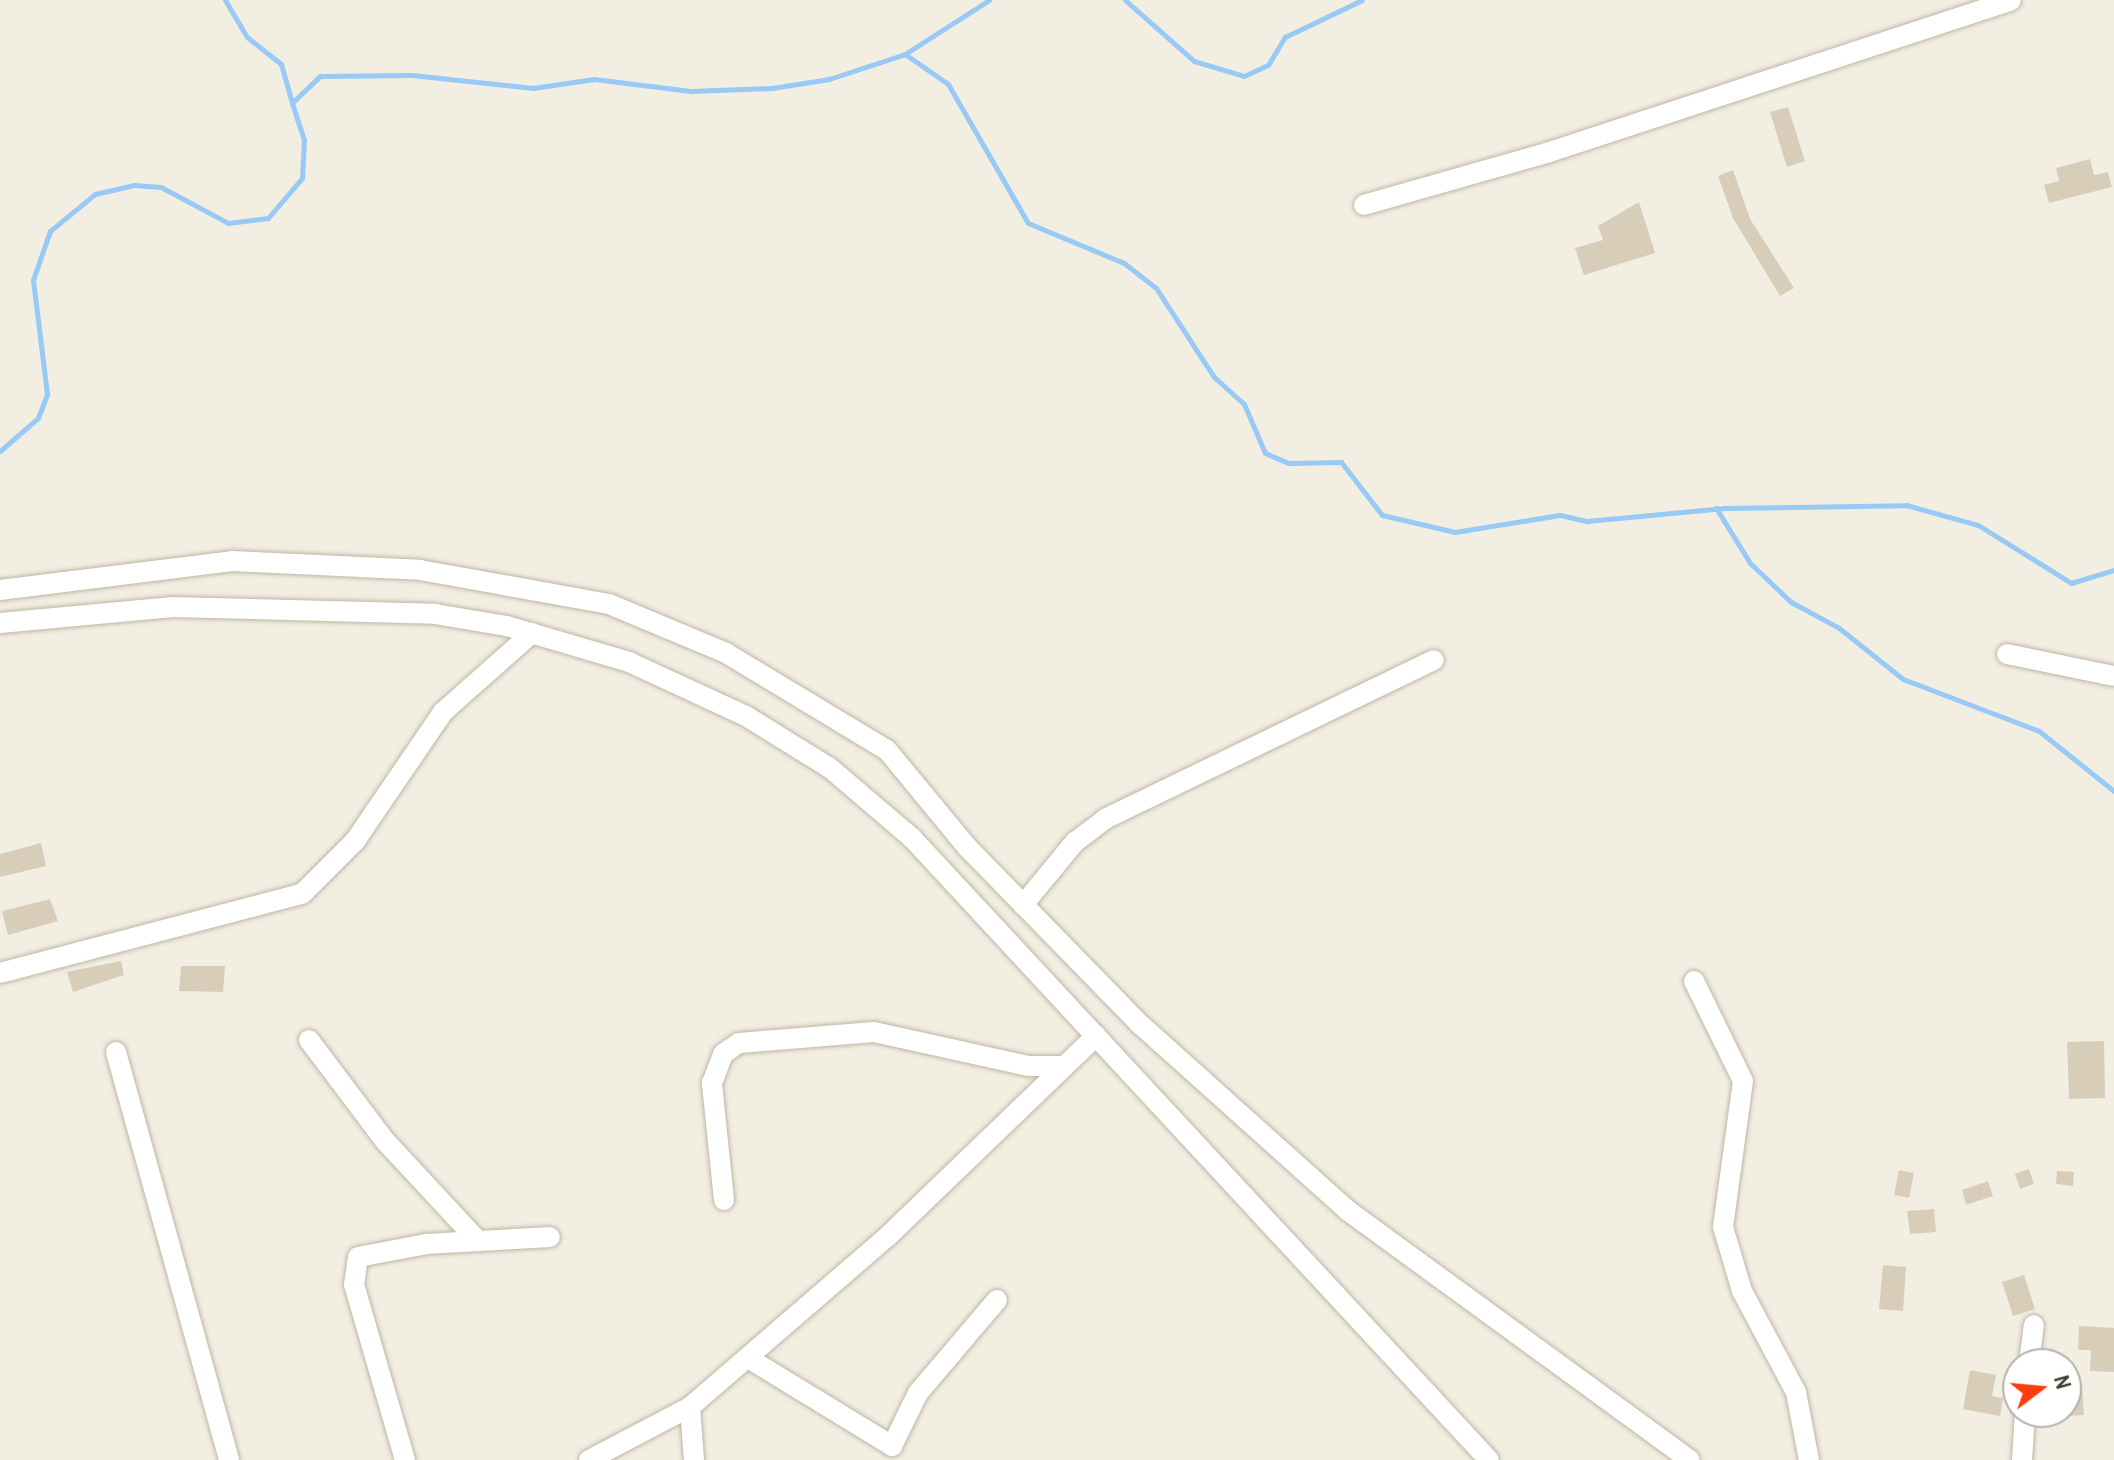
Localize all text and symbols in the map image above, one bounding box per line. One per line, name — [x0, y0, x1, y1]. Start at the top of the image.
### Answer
north arrow — [2002, 1348, 2082, 1428]
text: N — [2047, 1372, 2079, 1392]

